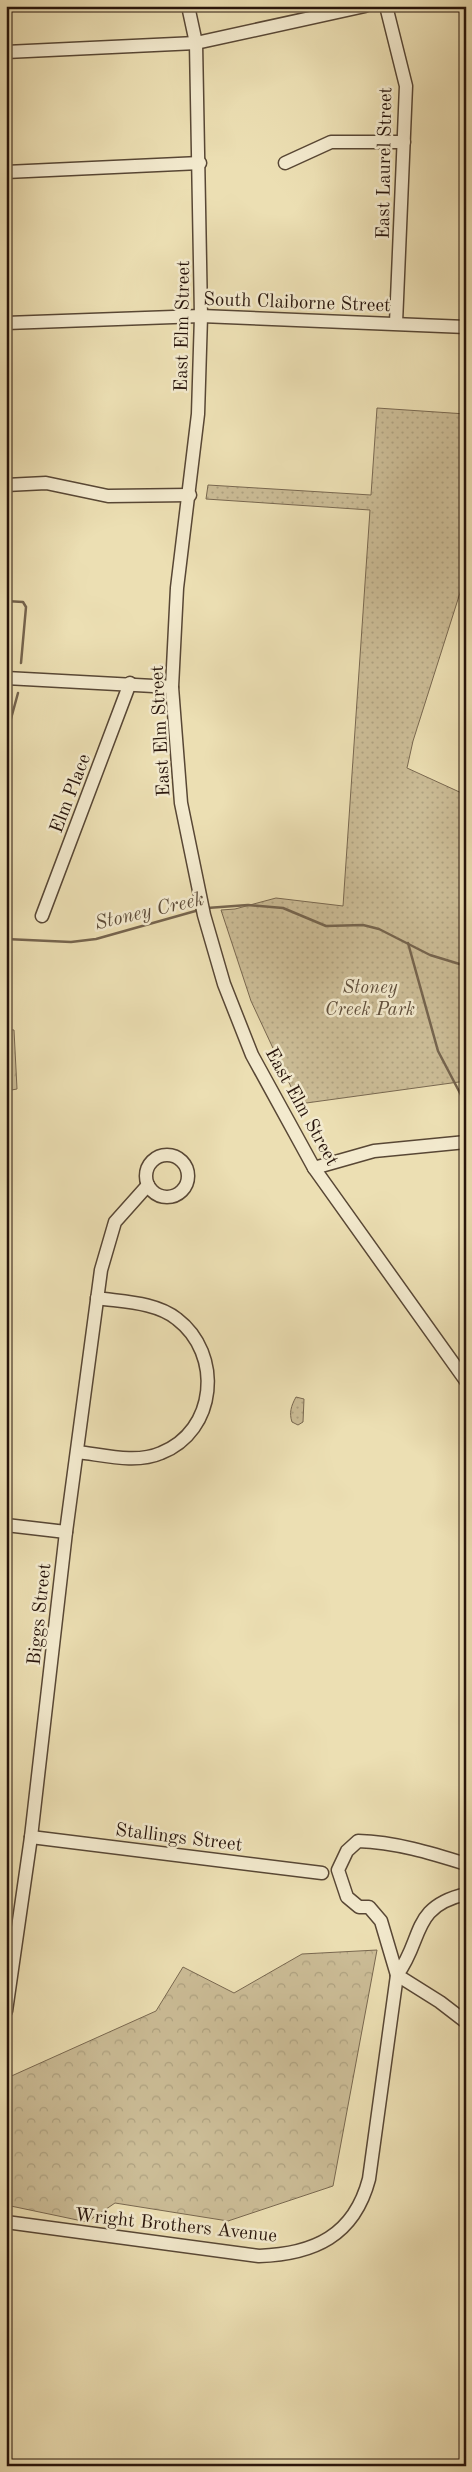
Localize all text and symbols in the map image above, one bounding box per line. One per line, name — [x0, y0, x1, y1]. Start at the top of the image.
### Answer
street label: East Laurel Street — [375, 87, 396, 239]
street label: East Elm Street — [173, 260, 194, 392]
street label: South Claiborne Street — [203, 291, 391, 316]
street label: East Elm Street — [149, 665, 174, 797]
street label: Elm Place — [48, 752, 95, 836]
water label: Stoney Creek — [93, 890, 206, 934]
park label: Stoney Creek Park — [325, 979, 415, 1020]
street label: East Elm Street — [261, 1045, 341, 1169]
street label: Biggs Street — [26, 1562, 55, 1666]
street label: Stallings Street — [114, 1821, 243, 1856]
street label: Wright Brothers Avenue — [74, 2206, 278, 2247]

